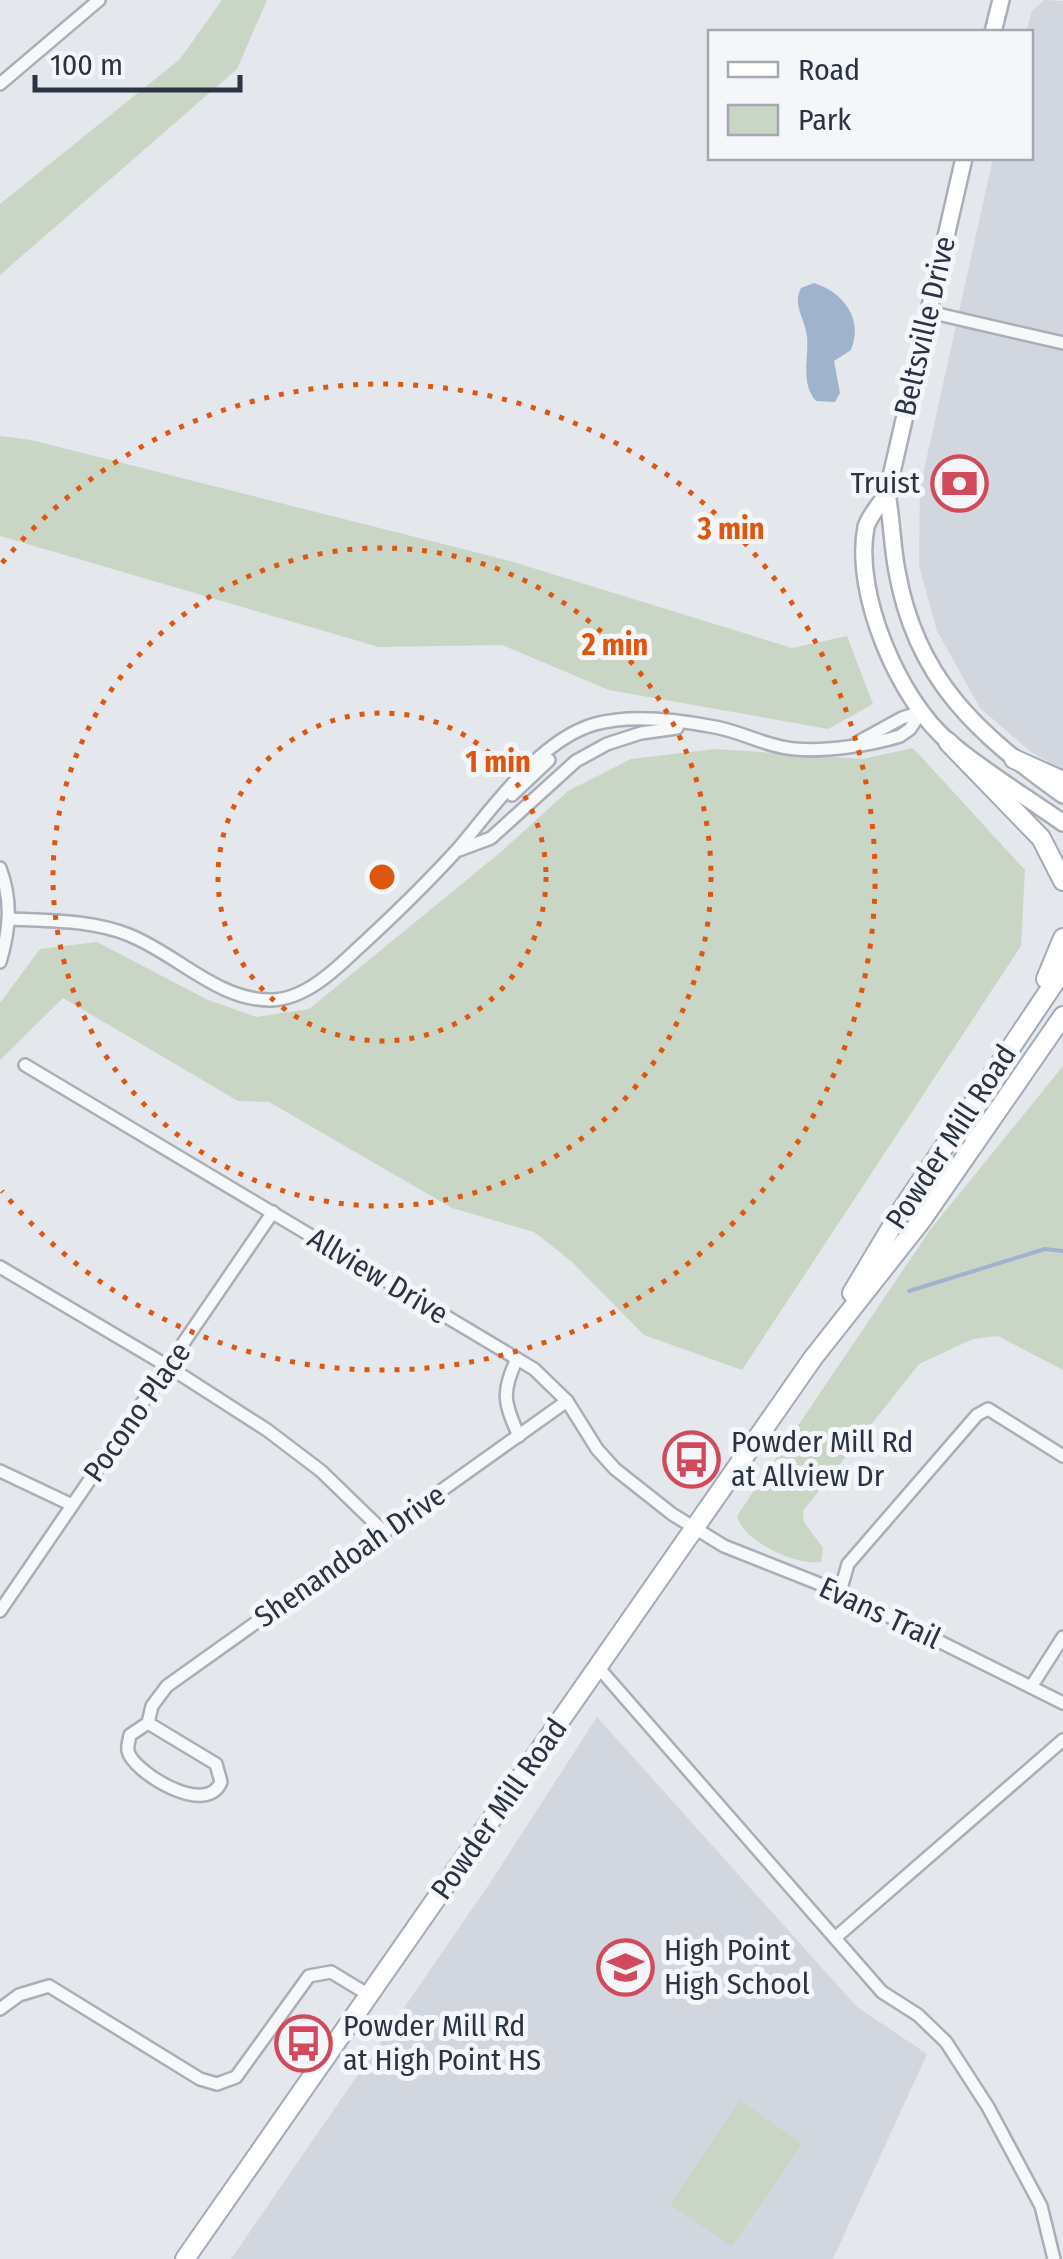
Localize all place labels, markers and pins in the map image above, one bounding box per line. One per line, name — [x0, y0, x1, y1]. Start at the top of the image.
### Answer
bank icon: Truist — [929, 453, 989, 513]
place label: Truist — [851, 465, 920, 501]
centre of rings — [364, 859, 400, 895]
place label: Powder Mill Rd at Allview Dr — [731, 1424, 913, 1494]
bus stop icon: Powder Mill Rd at Allview Dr — [662, 1429, 722, 1489]
place label: High Point High School — [664, 1932, 810, 2002]
school or university icon: High Point High School — [595, 1937, 655, 1997]
place label: Powder Mill Rd at High Point HS — [343, 2008, 541, 2078]
bus stop icon: Powder Mill Rd at High Point HS — [274, 2013, 334, 2073]

